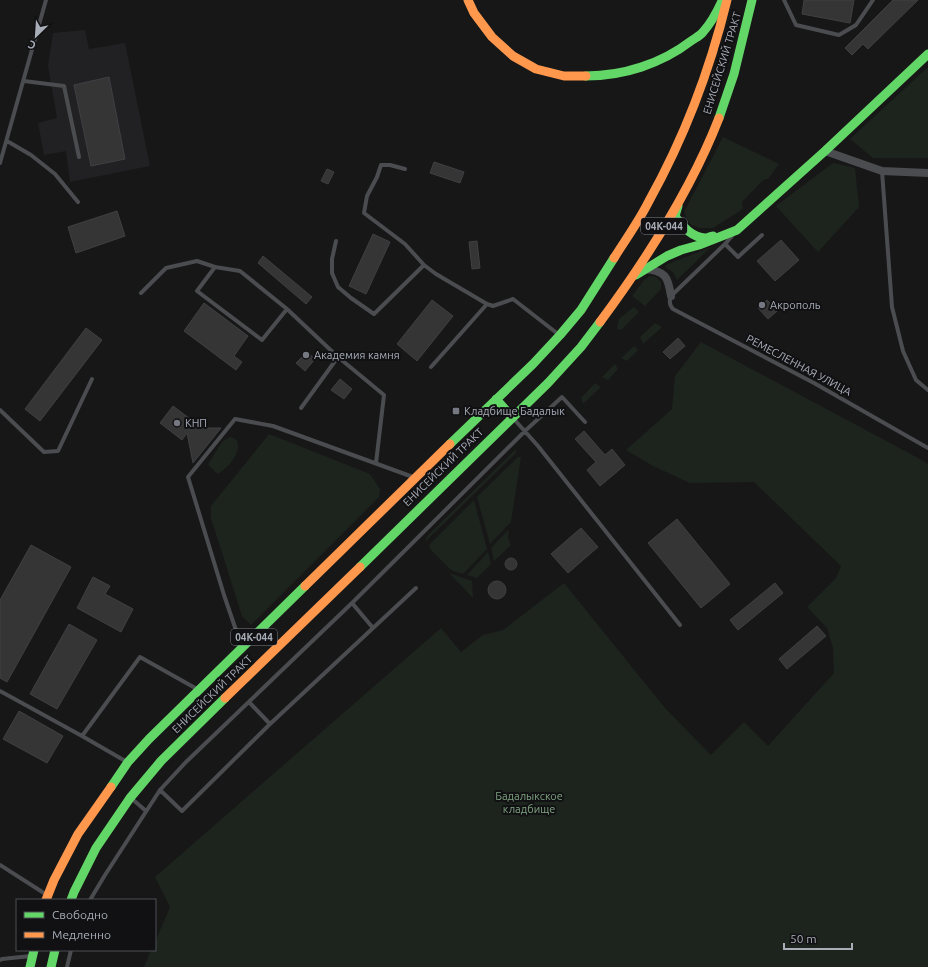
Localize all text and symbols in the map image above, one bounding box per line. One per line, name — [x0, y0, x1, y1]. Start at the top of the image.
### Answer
street label: ЕНИСЕЙСКИЙ ТРАКТ — [701, 10, 743, 116]
north arrow — [16, 16, 56, 56]
text: С — [26, 38, 37, 52]
road number: 04К-044 — [641, 218, 687, 234]
place label: Акрополь — [770, 299, 821, 311]
marker: Акрополь — [757, 300, 767, 310]
street label: РЕМЕСЛЕННАЯ УЛИЦА — [744, 332, 854, 398]
place label: Академия камня — [314, 349, 400, 361]
marker: Академия камня — [301, 350, 311, 360]
place label: Кладбище Бадалык — [464, 405, 565, 417]
marker: Кладбище Бадалык — [451, 406, 461, 416]
place label: КНП — [185, 417, 207, 429]
marker: КНП — [172, 418, 182, 428]
street label: ЕНИСЕЙСКИЙ ТРАКТ — [401, 426, 485, 508]
road number: 04К-044 — [231, 629, 277, 645]
street label: ЕНИСЕЙСКИЙ ТРАКТ — [170, 653, 254, 735]
park label: Бадалыкское кладбище — [495, 790, 563, 815]
legend — [16, 899, 156, 951]
text: Свободно — [52, 908, 108, 921]
scale bar — [784, 925, 852, 951]
text: Медленно — [52, 928, 111, 941]
text: 50 m — [790, 932, 817, 945]

